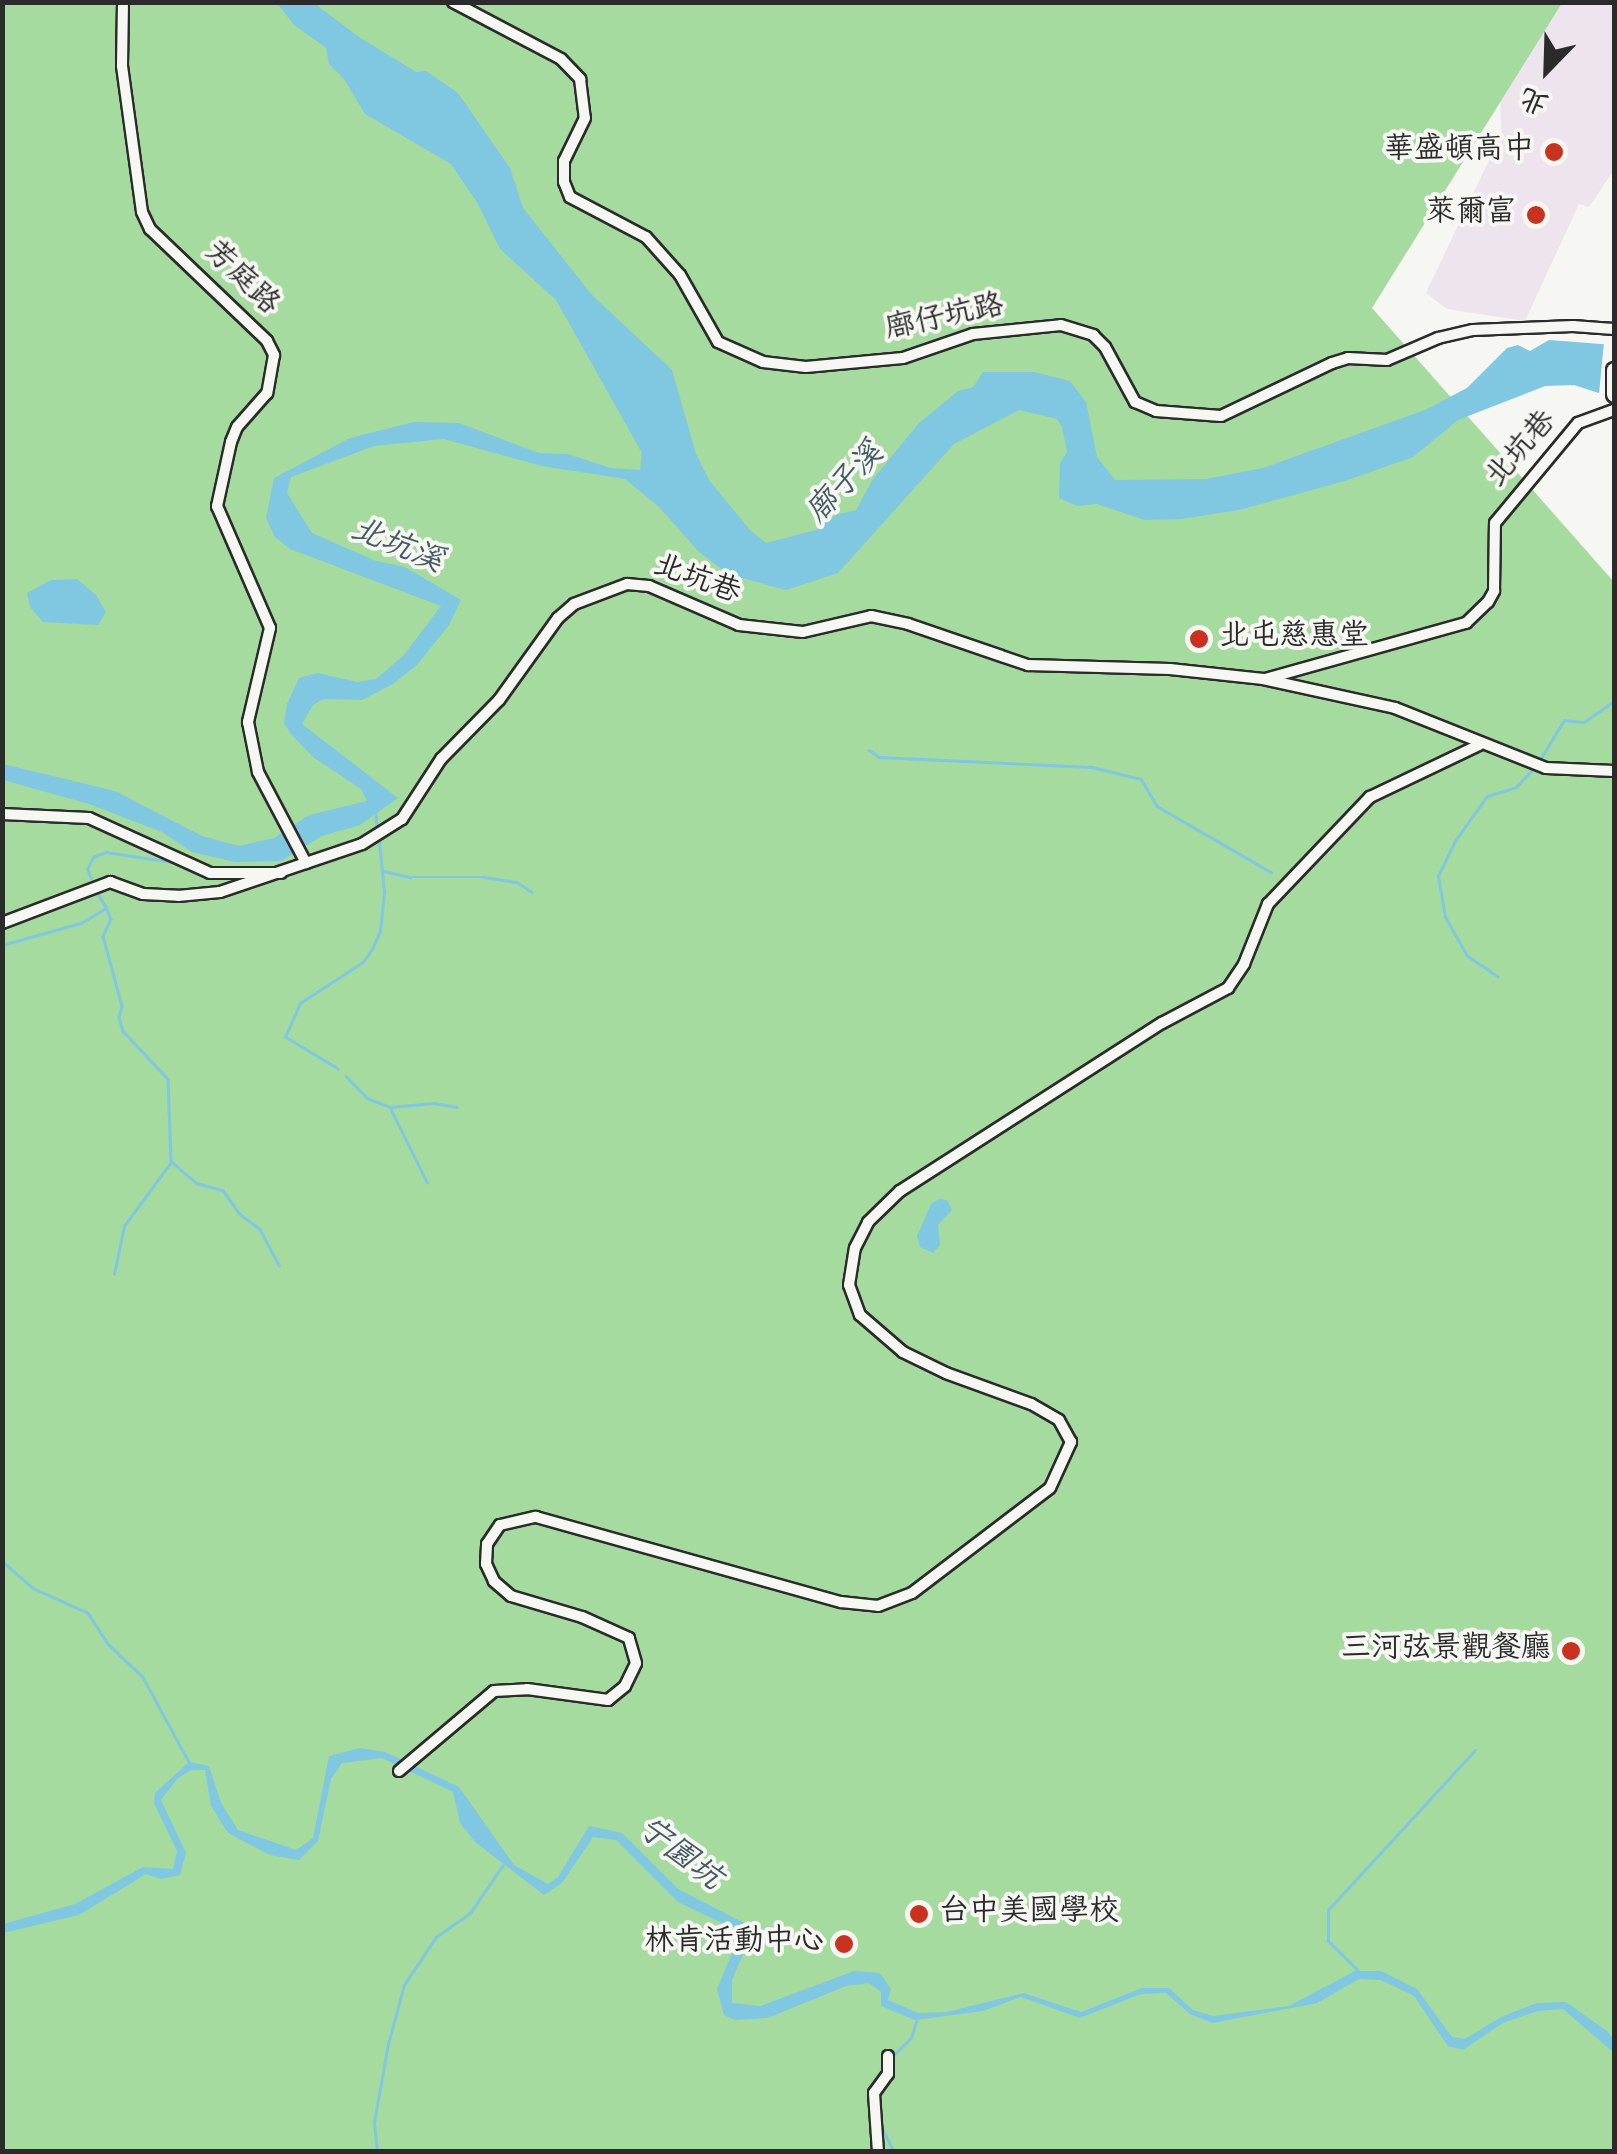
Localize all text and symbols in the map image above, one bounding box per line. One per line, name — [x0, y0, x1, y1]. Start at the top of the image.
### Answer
north arrow — [1497, 20, 1597, 120]
text: 北 — [1515, 74, 1556, 122]
place label: 華盛頓高中 — [1384, 134, 1534, 170]
marker: 華盛頓高中 — [1543, 141, 1565, 163]
place label: 萊爾富 — [1426, 197, 1516, 233]
marker: 萊爾富 — [1525, 204, 1547, 226]
street label: 芳庭路 — [195, 236, 285, 324]
street label: 廍仔坑路 — [883, 290, 1007, 350]
street label: 北坑巷 — [1480, 405, 1566, 497]
water label: 廍子溪 — [800, 437, 894, 533]
water label: 北坑溪 — [344, 512, 448, 584]
street label: 北坑巷 — [648, 550, 744, 614]
place label: 北屯慈惠堂 — [1219, 621, 1369, 657]
marker: 北屯慈惠堂 — [1188, 628, 1210, 650]
place label: 三河弦景觀餐廳 — [1341, 1633, 1551, 1669]
marker: 三河弦景觀餐廳 — [1560, 1640, 1582, 1662]
water label: 宁園坑 — [628, 1811, 728, 1901]
place label: 台中美國學校 — [939, 1896, 1119, 1932]
marker: 台中美國學校 — [908, 1903, 930, 1925]
place label: 林肯活動中心 — [644, 1926, 824, 1962]
marker: 林肯活動中心 — [833, 1933, 855, 1955]

